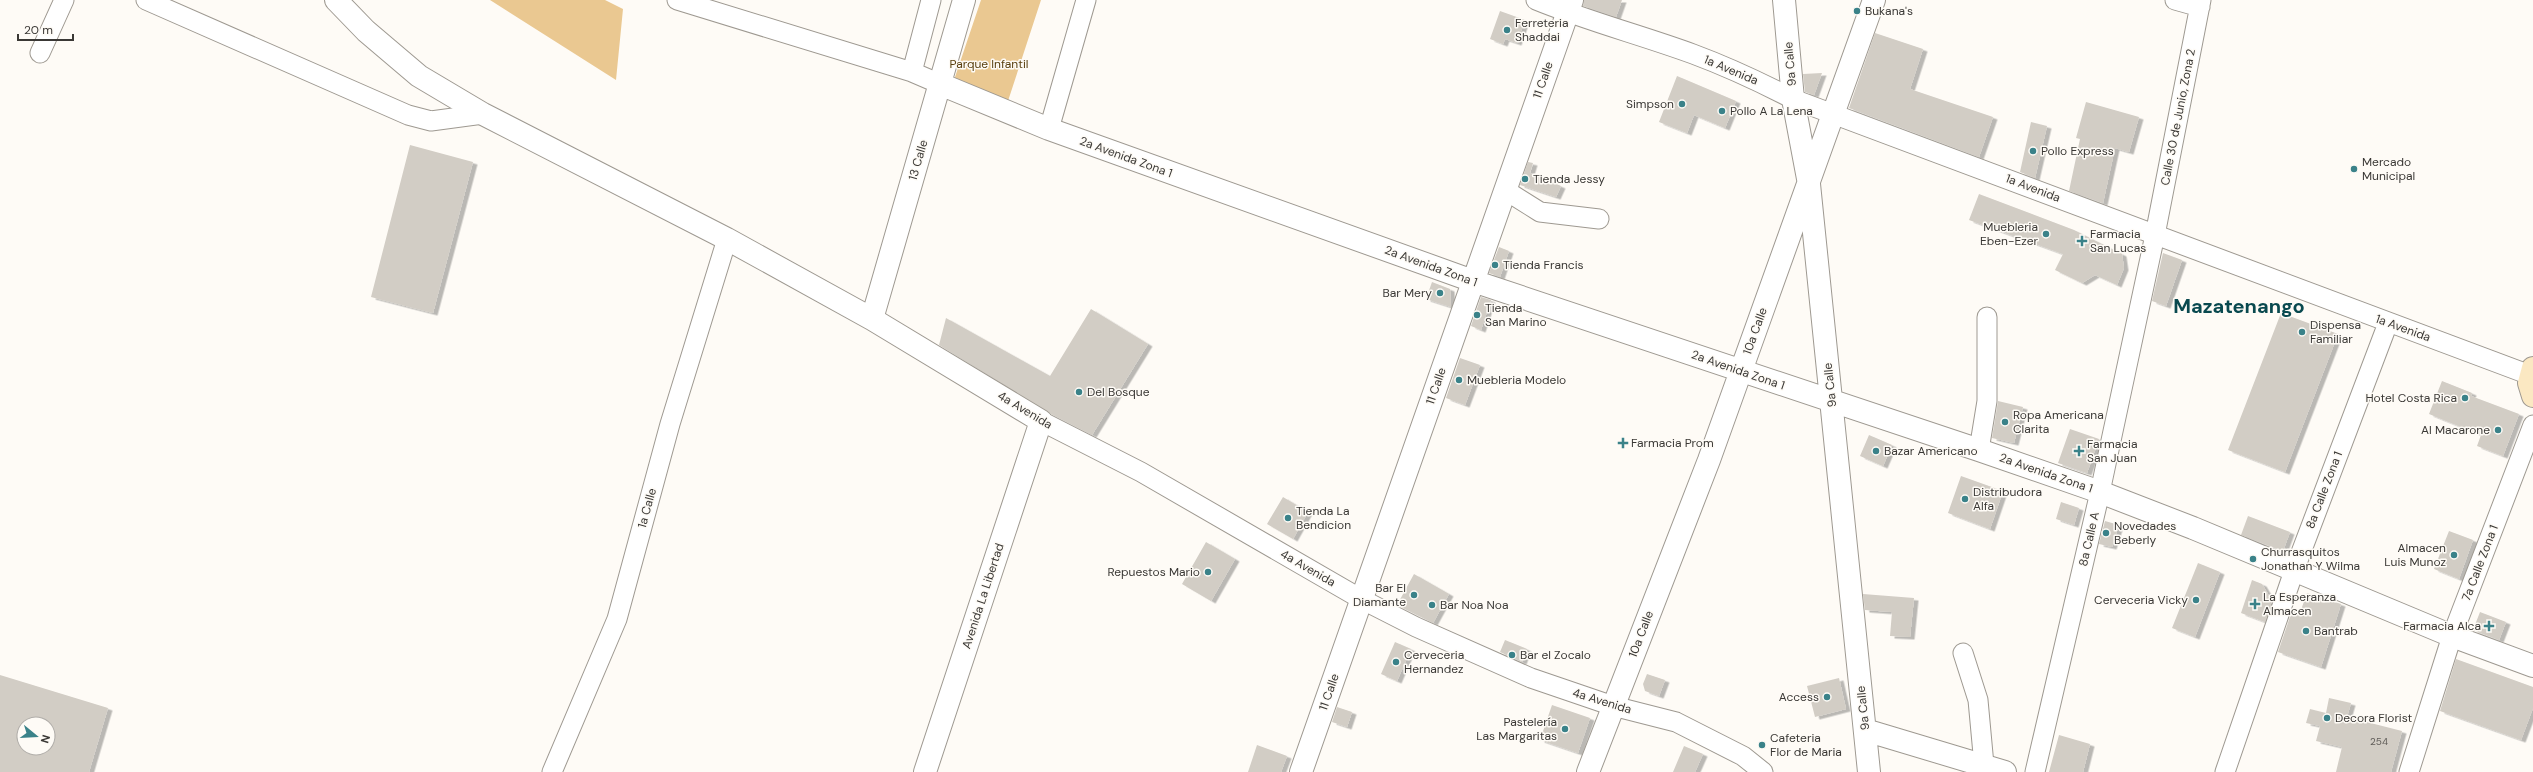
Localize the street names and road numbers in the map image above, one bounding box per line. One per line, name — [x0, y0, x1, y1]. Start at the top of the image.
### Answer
street label: 9a Calle — [1780, 41, 1800, 87]
street label: Calle 30 de Junio, Zona 2 — [2157, 47, 2199, 187]
street label: 1a Avenida — [1701, 51, 1761, 89]
street label: 11 Calle — [1529, 59, 1557, 101]
street label: 2a Avenida Zona 1 — [1077, 133, 1175, 181]
street label: 13 Calle — [905, 138, 931, 182]
street label: 1a Avenida — [2003, 170, 2063, 206]
street label: 2a Avenida Zona 1 — [1382, 242, 1480, 290]
street label: 10a Calle — [1739, 305, 1771, 357]
street label: 1a Avenida — [2373, 311, 2433, 345]
street label: 2a Avenida Zona 1 — [1689, 347, 1787, 393]
street label: 9a Calle — [1820, 362, 1840, 408]
street label: 11 Calle — [1422, 365, 1450, 407]
street label: 4a Avenida — [995, 387, 1055, 433]
street label: 8a Calle Zona 1 — [2302, 449, 2346, 531]
street label: 2a Avenida Zona 1 — [1997, 450, 2095, 496]
street label: 1a Calle — [634, 486, 660, 530]
street label: 8a Calle A — [2075, 510, 2103, 568]
street label: 7a Calle Zona 1 — [2458, 523, 2502, 603]
street label: Avenida La Libertad — [958, 541, 1008, 651]
street label: 4a Avenida — [1278, 546, 1338, 590]
street label: 10a Calle — [1625, 608, 1657, 660]
street label: 11 Calle — [1315, 671, 1343, 713]
street label: 4a Avenida — [1570, 684, 1634, 718]
street label: 9a Calle — [1853, 685, 1873, 731]

